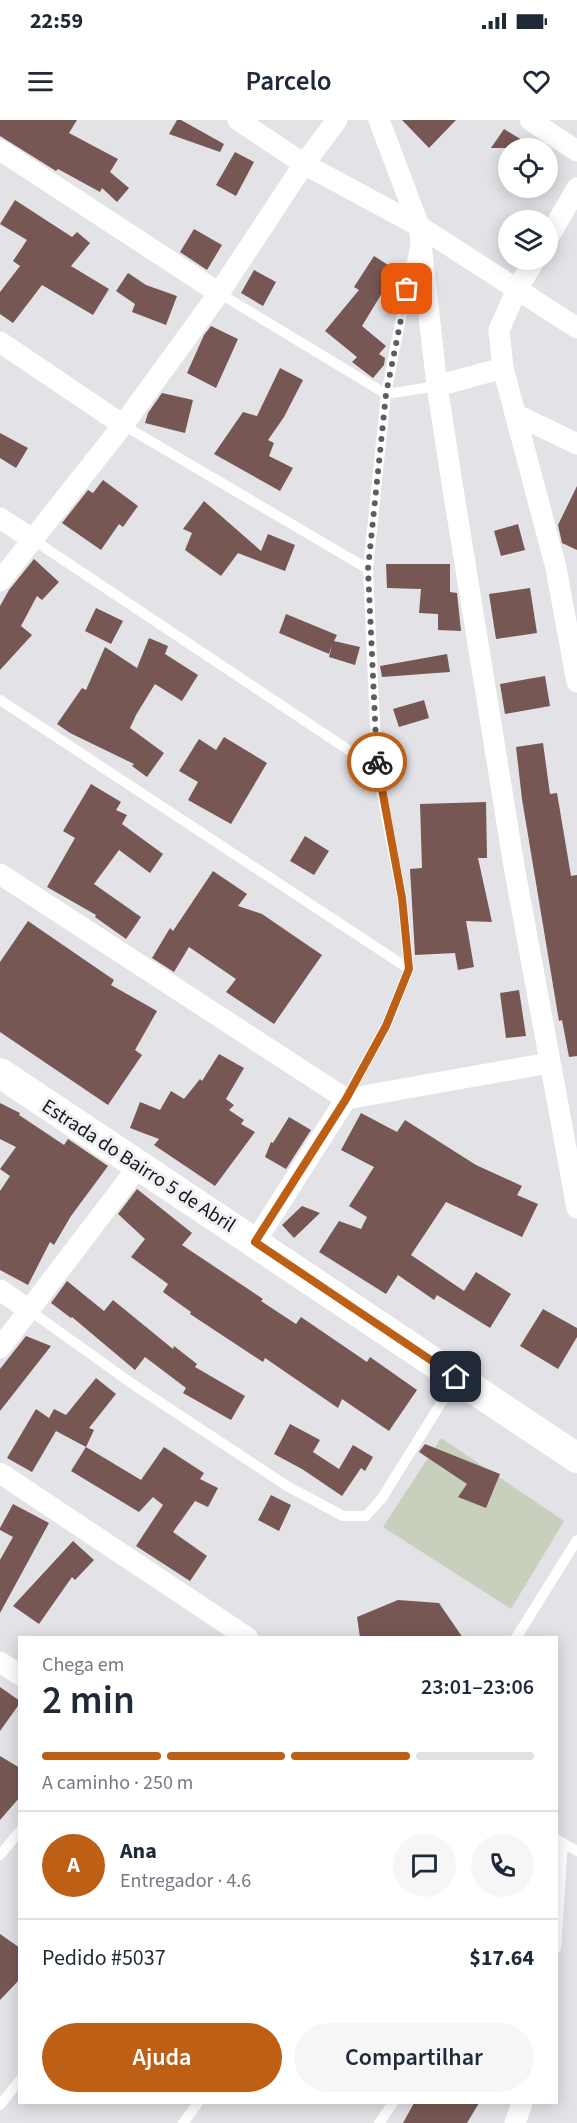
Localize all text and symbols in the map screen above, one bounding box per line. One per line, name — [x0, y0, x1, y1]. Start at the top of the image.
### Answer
text: 22:59 — [30, 5, 83, 37]
text: Parcelo — [245, 62, 332, 101]
icon: menu — [24, 65, 57, 98]
icon: heart — [520, 65, 553, 98]
map controls — [498, 138, 558, 270]
button: locate — [498, 138, 558, 198]
button: layers — [498, 210, 558, 270]
pin — [381, 263, 432, 314]
icon: bag — [390, 272, 423, 305]
courier — [347, 732, 407, 792]
icon: bike — [361, 746, 394, 779]
street label: Estrada do Bairro 5 de Abril — [36, 1093, 241, 1239]
pin — [430, 1351, 481, 1402]
icon: home — [439, 1360, 472, 1393]
text: Chega em — [42, 1651, 124, 1679]
text: 23:01–23:06 — [421, 1671, 534, 1703]
text: 2 min — [42, 1673, 135, 1729]
text: A caminho · 250 m — [42, 1769, 193, 1797]
button: chat — [393, 1834, 456, 1897]
button: phone — [471, 1834, 534, 1897]
text: Ana — [120, 1835, 157, 1867]
text: A — [67, 1849, 80, 1881]
text: Entregador · 4.6 — [120, 1867, 251, 1895]
text: Pedido #5037 — [42, 1942, 166, 1974]
text: $17.64 — [469, 1942, 534, 1974]
button: Ajuda — [42, 2023, 282, 2092]
button: Compartilhar — [294, 2023, 534, 2092]

